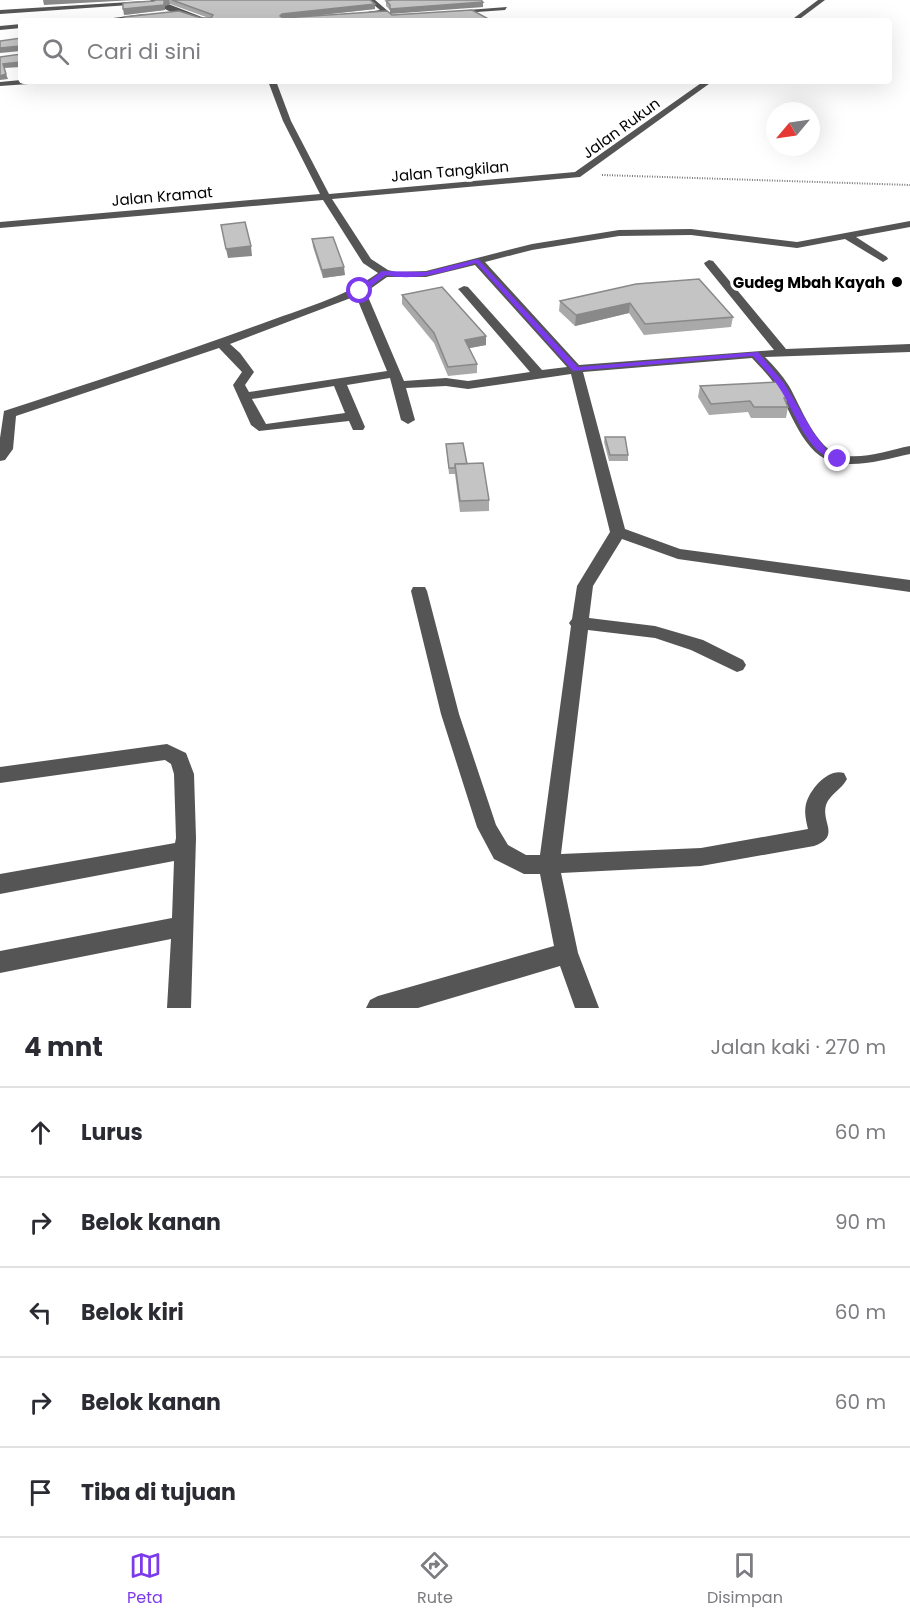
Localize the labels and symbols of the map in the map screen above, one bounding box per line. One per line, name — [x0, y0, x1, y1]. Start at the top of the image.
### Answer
street label: Jalan Rukun — [578, 93, 664, 163]
north arrow — [766, 102, 820, 156]
street label: Jalan Tangkilan — [390, 155, 510, 187]
street label: Jalan Kramat — [111, 181, 213, 211]
place label: Gudeg Mbah Kayah — [733, 272, 885, 293]
marker: Gudeg Mbah Kayah — [890, 275, 904, 289]
route start — [346, 277, 372, 303]
route end — [824, 445, 850, 471]

